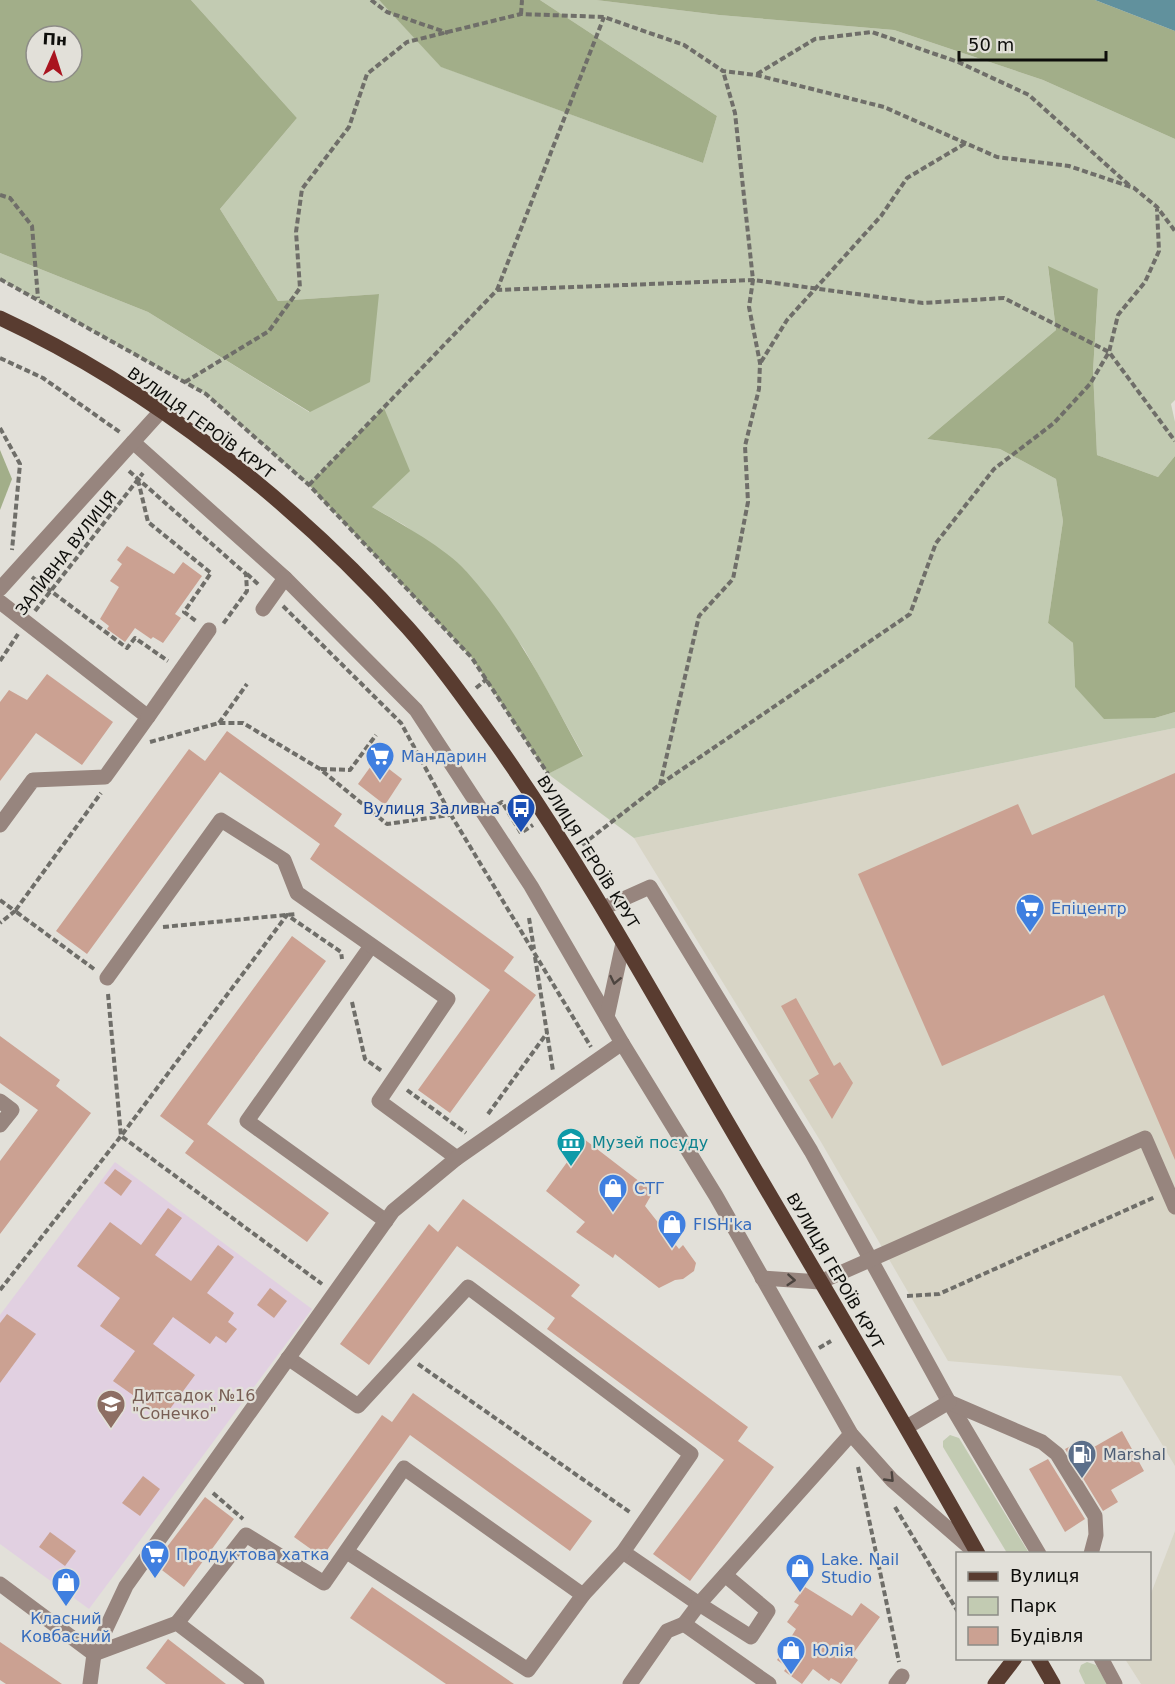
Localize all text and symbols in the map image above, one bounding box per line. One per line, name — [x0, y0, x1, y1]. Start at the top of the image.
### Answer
north arrow — [24, 24, 84, 84]
scale bar — [959, 24, 1106, 62]
text: Пн — [42, 29, 67, 50]
text: 50 m — [968, 34, 1014, 55]
street label: ВУЛИЦЯ ГЕРОЇВ КРУТ — [124, 363, 278, 483]
street label: ЗАЛИВНА ВУЛИЦЯ — [12, 487, 120, 619]
supermarket icon: Мандарин — [364, 740, 396, 782]
place label: Мандарин — [401, 747, 487, 766]
street label: ВУЛИЦЯ ГЕРОЇВ КРУТ — [533, 772, 643, 932]
bus stop icon: Вулиця Заливна — [505, 792, 537, 834]
place label: Вулиця Заливна — [363, 799, 500, 818]
supermarket icon: Епіцентр — [1014, 892, 1046, 934]
place label: Епіцентр — [1051, 899, 1127, 918]
one-way arrow — [609, 975, 622, 985]
museum icon: Музей посуду — [555, 1126, 587, 1168]
place label: Музей посуду — [592, 1133, 708, 1152]
shop icon: СТГ — [597, 1172, 629, 1214]
place label: СТГ — [634, 1179, 665, 1198]
street label: ВУЛИЦЯ ГЕРОЇВ КРУТ — [783, 1190, 888, 1352]
shop icon: FISH'ka — [656, 1208, 688, 1250]
place label: FISH'ka — [693, 1215, 752, 1234]
one-way arrow — [787, 1273, 796, 1286]
place label: Дитсадок №16 "Сонечко" — [132, 1386, 255, 1423]
school or university icon: Дитсадок №16 "Сонечко" — [95, 1388, 127, 1430]
fuel station icon: Marshal — [1066, 1438, 1098, 1480]
place label: Marshal — [1103, 1445, 1166, 1464]
one-way arrow — [883, 1471, 894, 1481]
supermarket icon: Продуктова хатка — [139, 1538, 171, 1580]
place label: Продуктова хатка — [176, 1545, 330, 1564]
place label: Lake. Nail Studio — [821, 1550, 899, 1587]
shop icon: Lake. Nail Studio — [784, 1552, 816, 1594]
legend — [956, 1552, 1151, 1660]
text: Вулиця — [1010, 1565, 1079, 1586]
shop icon: Класний Ковбасний — [50, 1566, 82, 1608]
text: Парк — [1010, 1595, 1057, 1616]
place label: Класний Ковбасний — [21, 1609, 111, 1646]
text: Будівля — [1010, 1625, 1083, 1646]
shop icon: Юлія — [775, 1634, 807, 1676]
place label: Юлія — [812, 1641, 854, 1660]

